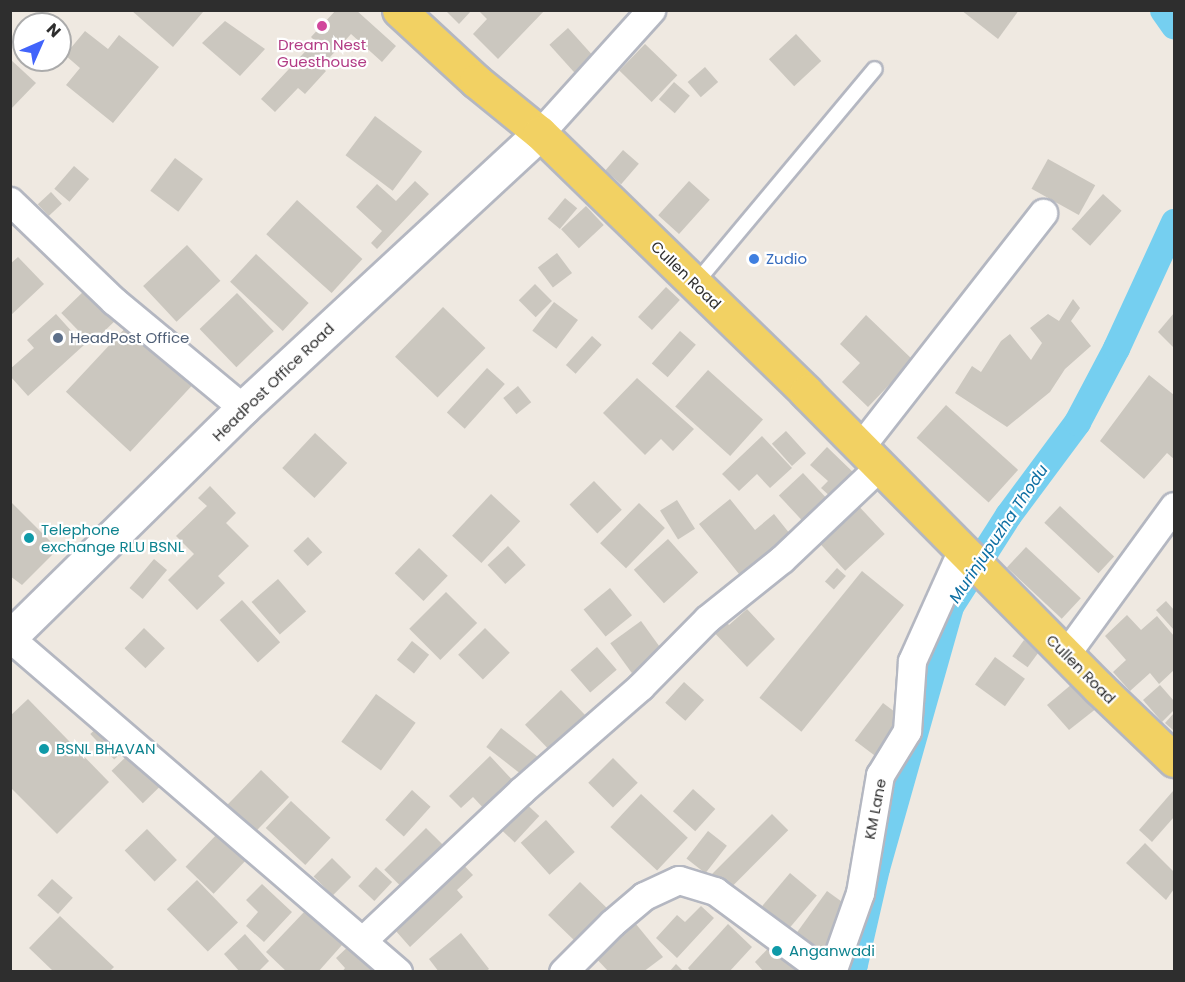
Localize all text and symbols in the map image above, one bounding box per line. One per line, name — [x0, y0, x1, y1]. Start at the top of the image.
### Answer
north arrow — [12, 12, 72, 72]
text: N — [41, 18, 66, 43]
marker: Dream Nest Guesthouse — [315, 19, 329, 33]
place label: Dream Nest Guesthouse — [277, 35, 367, 70]
street label: Cullen Road — [647, 237, 725, 313]
place label: Zudio — [766, 250, 807, 268]
marker: Zudio — [747, 252, 761, 266]
street label: HeadPost Office Road — [208, 319, 338, 445]
place label: HeadPost Office — [70, 329, 189, 347]
marker: HeadPost Office — [51, 331, 65, 345]
water label: Murinjupuzha Thodu — [946, 461, 1052, 607]
place label: Telephone exchange RLU BSNL — [41, 520, 184, 555]
marker: Telephone exchange RLU BSNL — [22, 531, 36, 545]
street label: Cullen Road — [1043, 631, 1119, 707]
place label: BSNL BHAVAN — [56, 740, 156, 758]
marker: BSNL BHAVAN — [37, 742, 51, 756]
street label: KM Lane — [860, 777, 890, 841]
place label: Anganwadi — [789, 942, 875, 960]
marker: Anganwadi — [770, 944, 784, 958]

